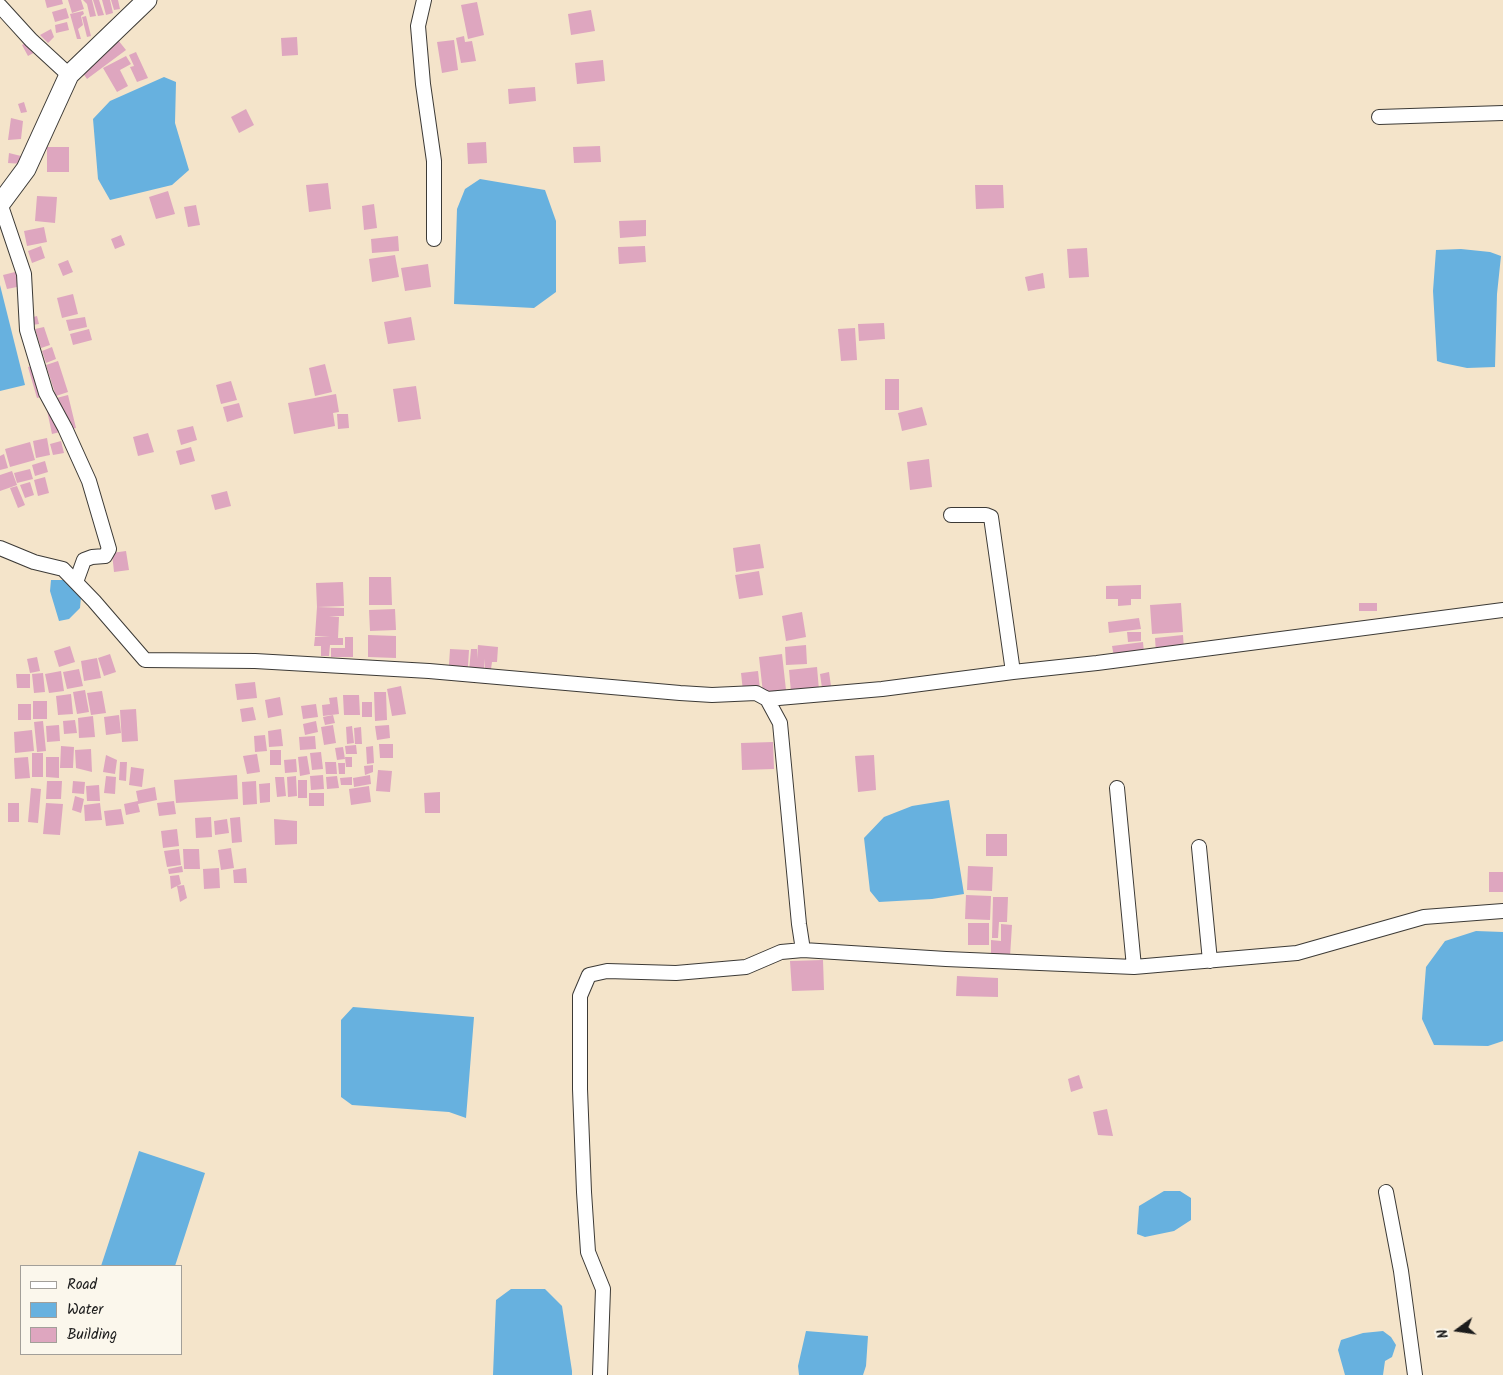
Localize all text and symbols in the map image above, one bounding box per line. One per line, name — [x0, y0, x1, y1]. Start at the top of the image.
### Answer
legend — [20, 1265, 182, 1355]
text: Road — [67, 1273, 97, 1297]
text: Water — [67, 1298, 103, 1322]
north arrow — [1433, 1305, 1483, 1355]
text: Building — [67, 1323, 117, 1347]
text: N — [1432, 1327, 1455, 1341]

